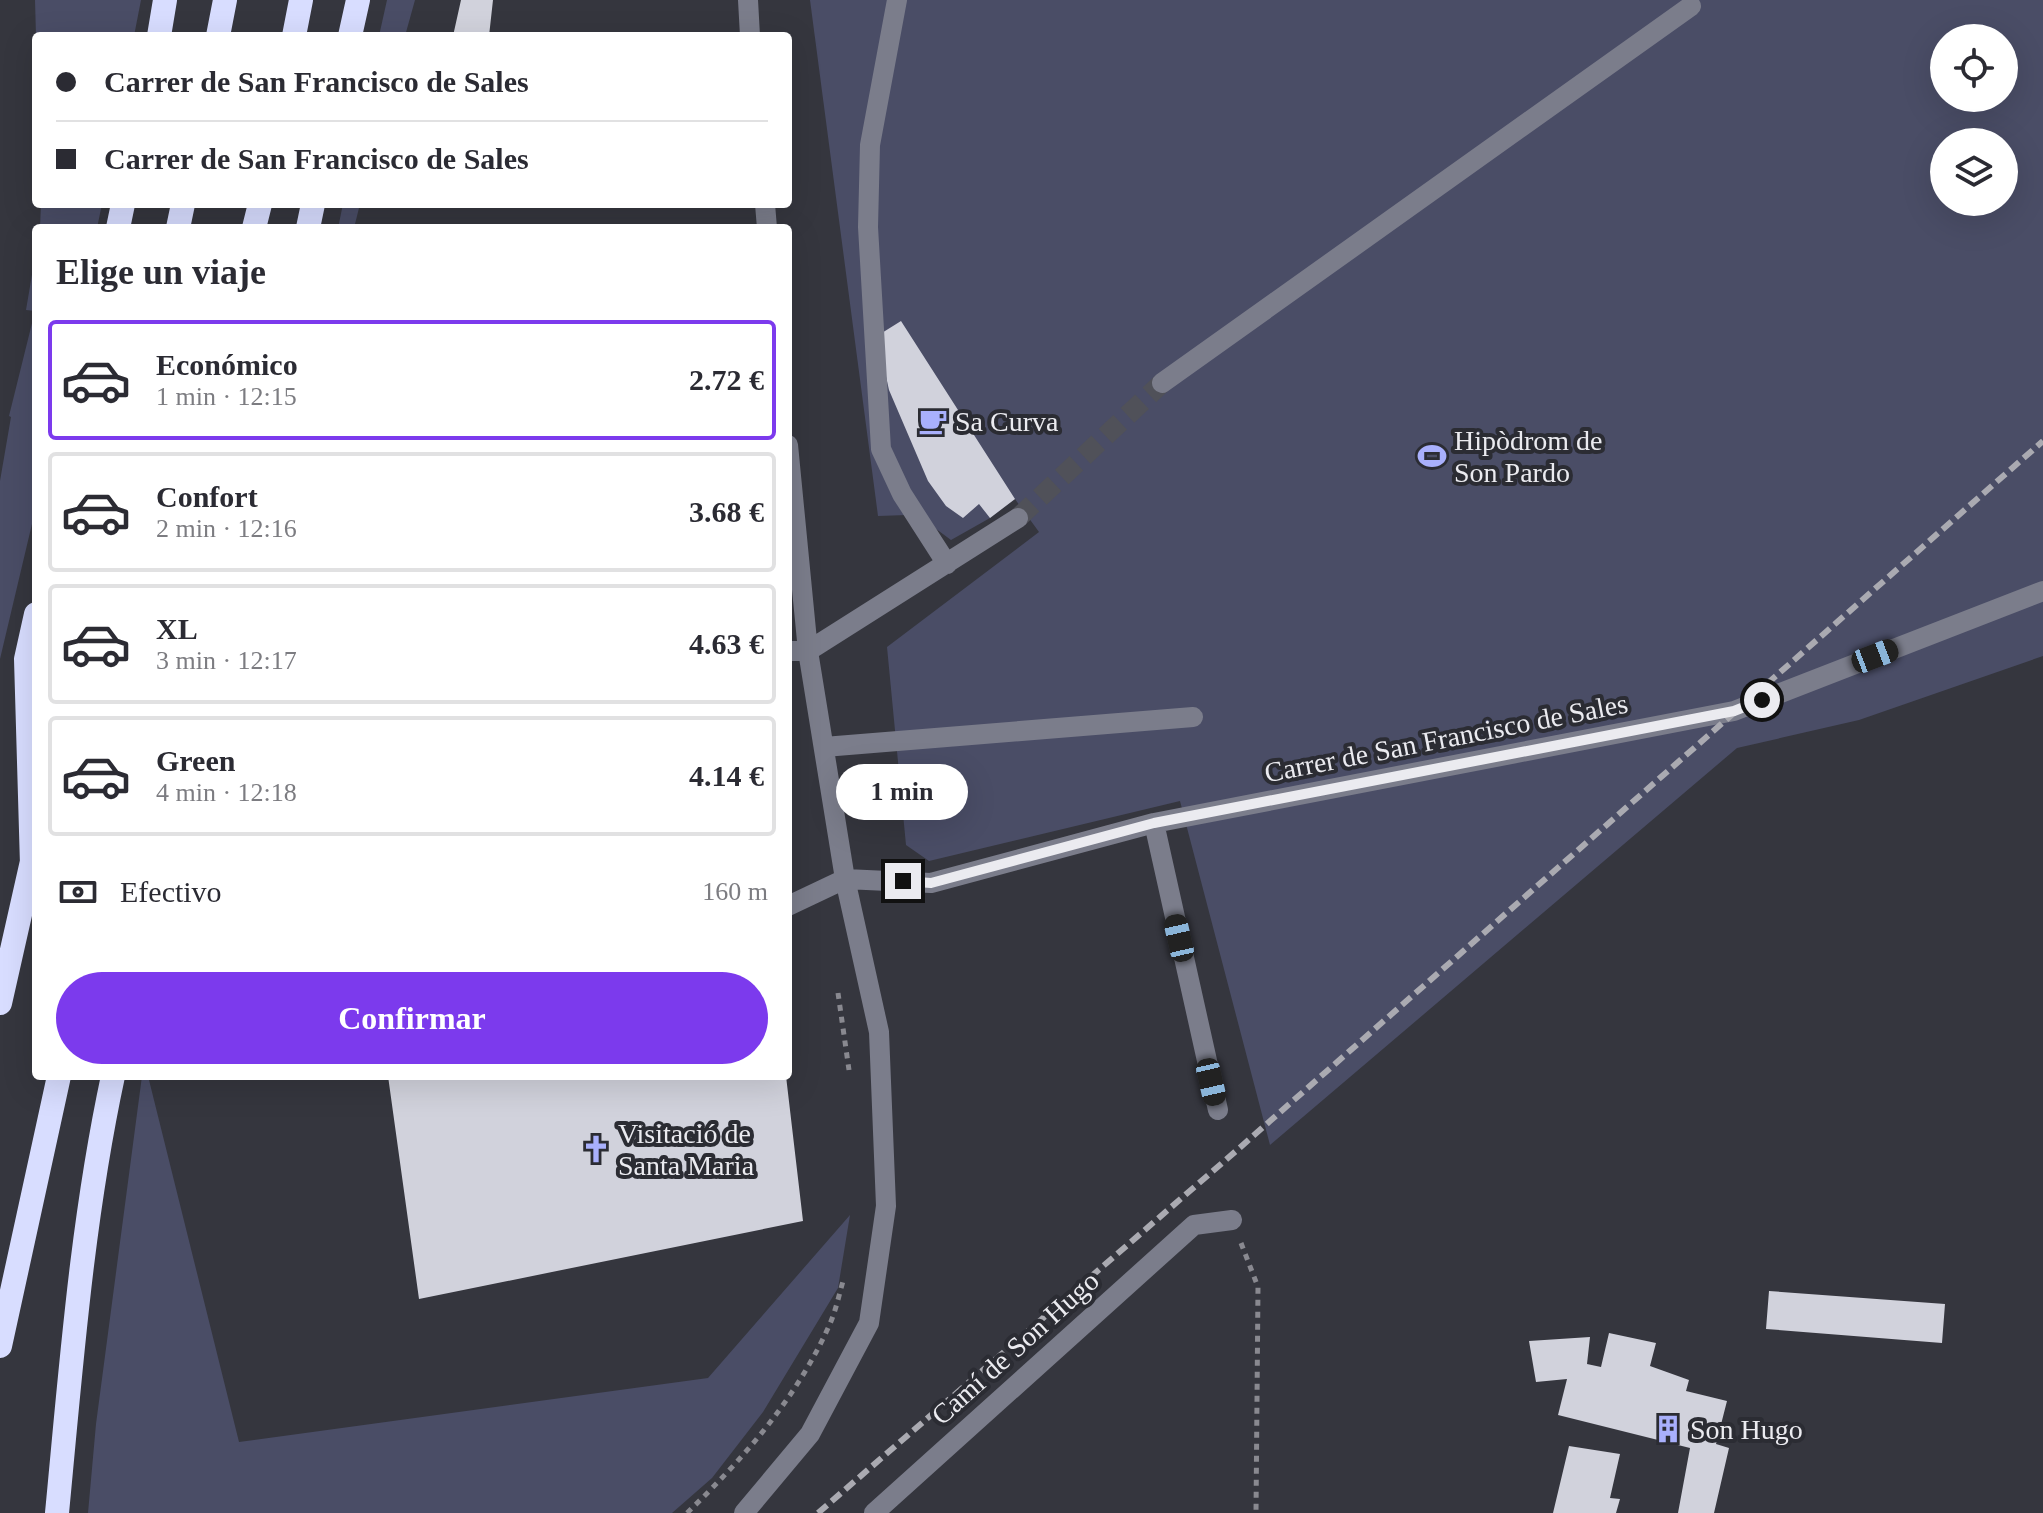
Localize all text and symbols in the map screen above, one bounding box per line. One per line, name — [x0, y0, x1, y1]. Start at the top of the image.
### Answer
map controls — [1930, 24, 2018, 216]
button: locate — [1930, 24, 2018, 112]
text: Carrer de San Francisco de Sales — [104, 65, 529, 98]
button: layers — [1930, 128, 2018, 216]
text: Carrer de San Francisco de Sales — [104, 142, 529, 175]
text: Elige un viaje — [56, 252, 266, 292]
icon: car — [60, 344, 132, 416]
text: Económico — [156, 348, 298, 381]
text: 2.72 € — [689, 363, 764, 396]
text: 1 min · 12:15 — [156, 382, 297, 411]
cafe icon: Sa Curva — [918, 406, 948, 436]
place label: Sa Curva — [955, 406, 1059, 437]
place label: Hipòdrom de Son Pardo — [1454, 425, 1603, 488]
sports icon: Hipòdrom de Son Pardo — [1417, 441, 1447, 471]
icon: car — [60, 476, 132, 548]
text: Confort — [156, 480, 258, 513]
text: 3.68 € — [689, 495, 764, 528]
text: 2 min · 12:16 — [156, 514, 297, 543]
icon: car — [60, 608, 132, 680]
text: XL — [156, 612, 198, 645]
text: 4.63 € — [689, 627, 764, 660]
car — [1848, 636, 1902, 676]
text: 3 min · 12:17 — [156, 646, 297, 675]
route start — [1744, 682, 1780, 718]
street label: Carrer de San Francisco de Sales — [1262, 688, 1630, 788]
icon: car — [60, 740, 132, 812]
text: Green — [156, 744, 235, 777]
text: 4.14 € — [689, 759, 764, 792]
callout: 1 min — [837, 765, 969, 821]
text: 1 min — [871, 777, 933, 806]
text: 4 min · 12:18 — [156, 778, 297, 807]
route end — [885, 863, 921, 899]
icon: cash — [56, 870, 100, 914]
text: Efectivo — [120, 875, 222, 908]
text: 160 m — [702, 877, 768, 906]
car — [1162, 912, 1196, 964]
button: Confirmar — [56, 972, 768, 1064]
car — [1194, 1056, 1228, 1108]
place label: Visitació de Santa Maria — [618, 1118, 755, 1181]
church icon: Visitació de Santa Maria — [581, 1134, 611, 1164]
street label: Camí de Son Hugo — [925, 1265, 1105, 1431]
building icon: Son Hugo — [1653, 1414, 1683, 1444]
place label: Son Hugo — [1690, 1414, 1803, 1445]

